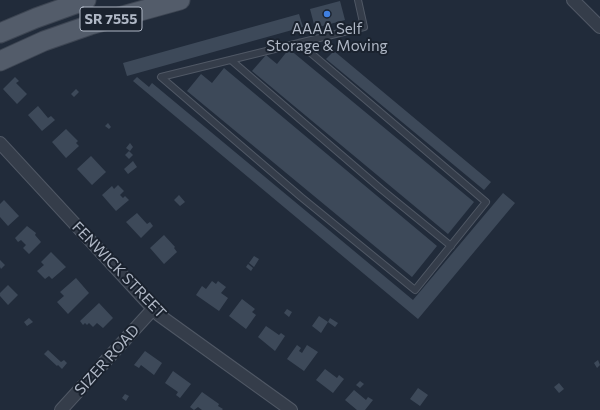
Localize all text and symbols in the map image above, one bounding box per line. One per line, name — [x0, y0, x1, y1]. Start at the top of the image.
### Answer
road number: SR 7555 — [80, 7, 142, 31]
marker: AAAA Self Storage & Moving — [322, 9, 332, 19]
place label: AAAA Self Storage & Moving — [266, 20, 388, 55]
street label: FENWICK STREET — [68, 218, 170, 322]
street label: SIZER ROAD — [71, 321, 143, 399]

